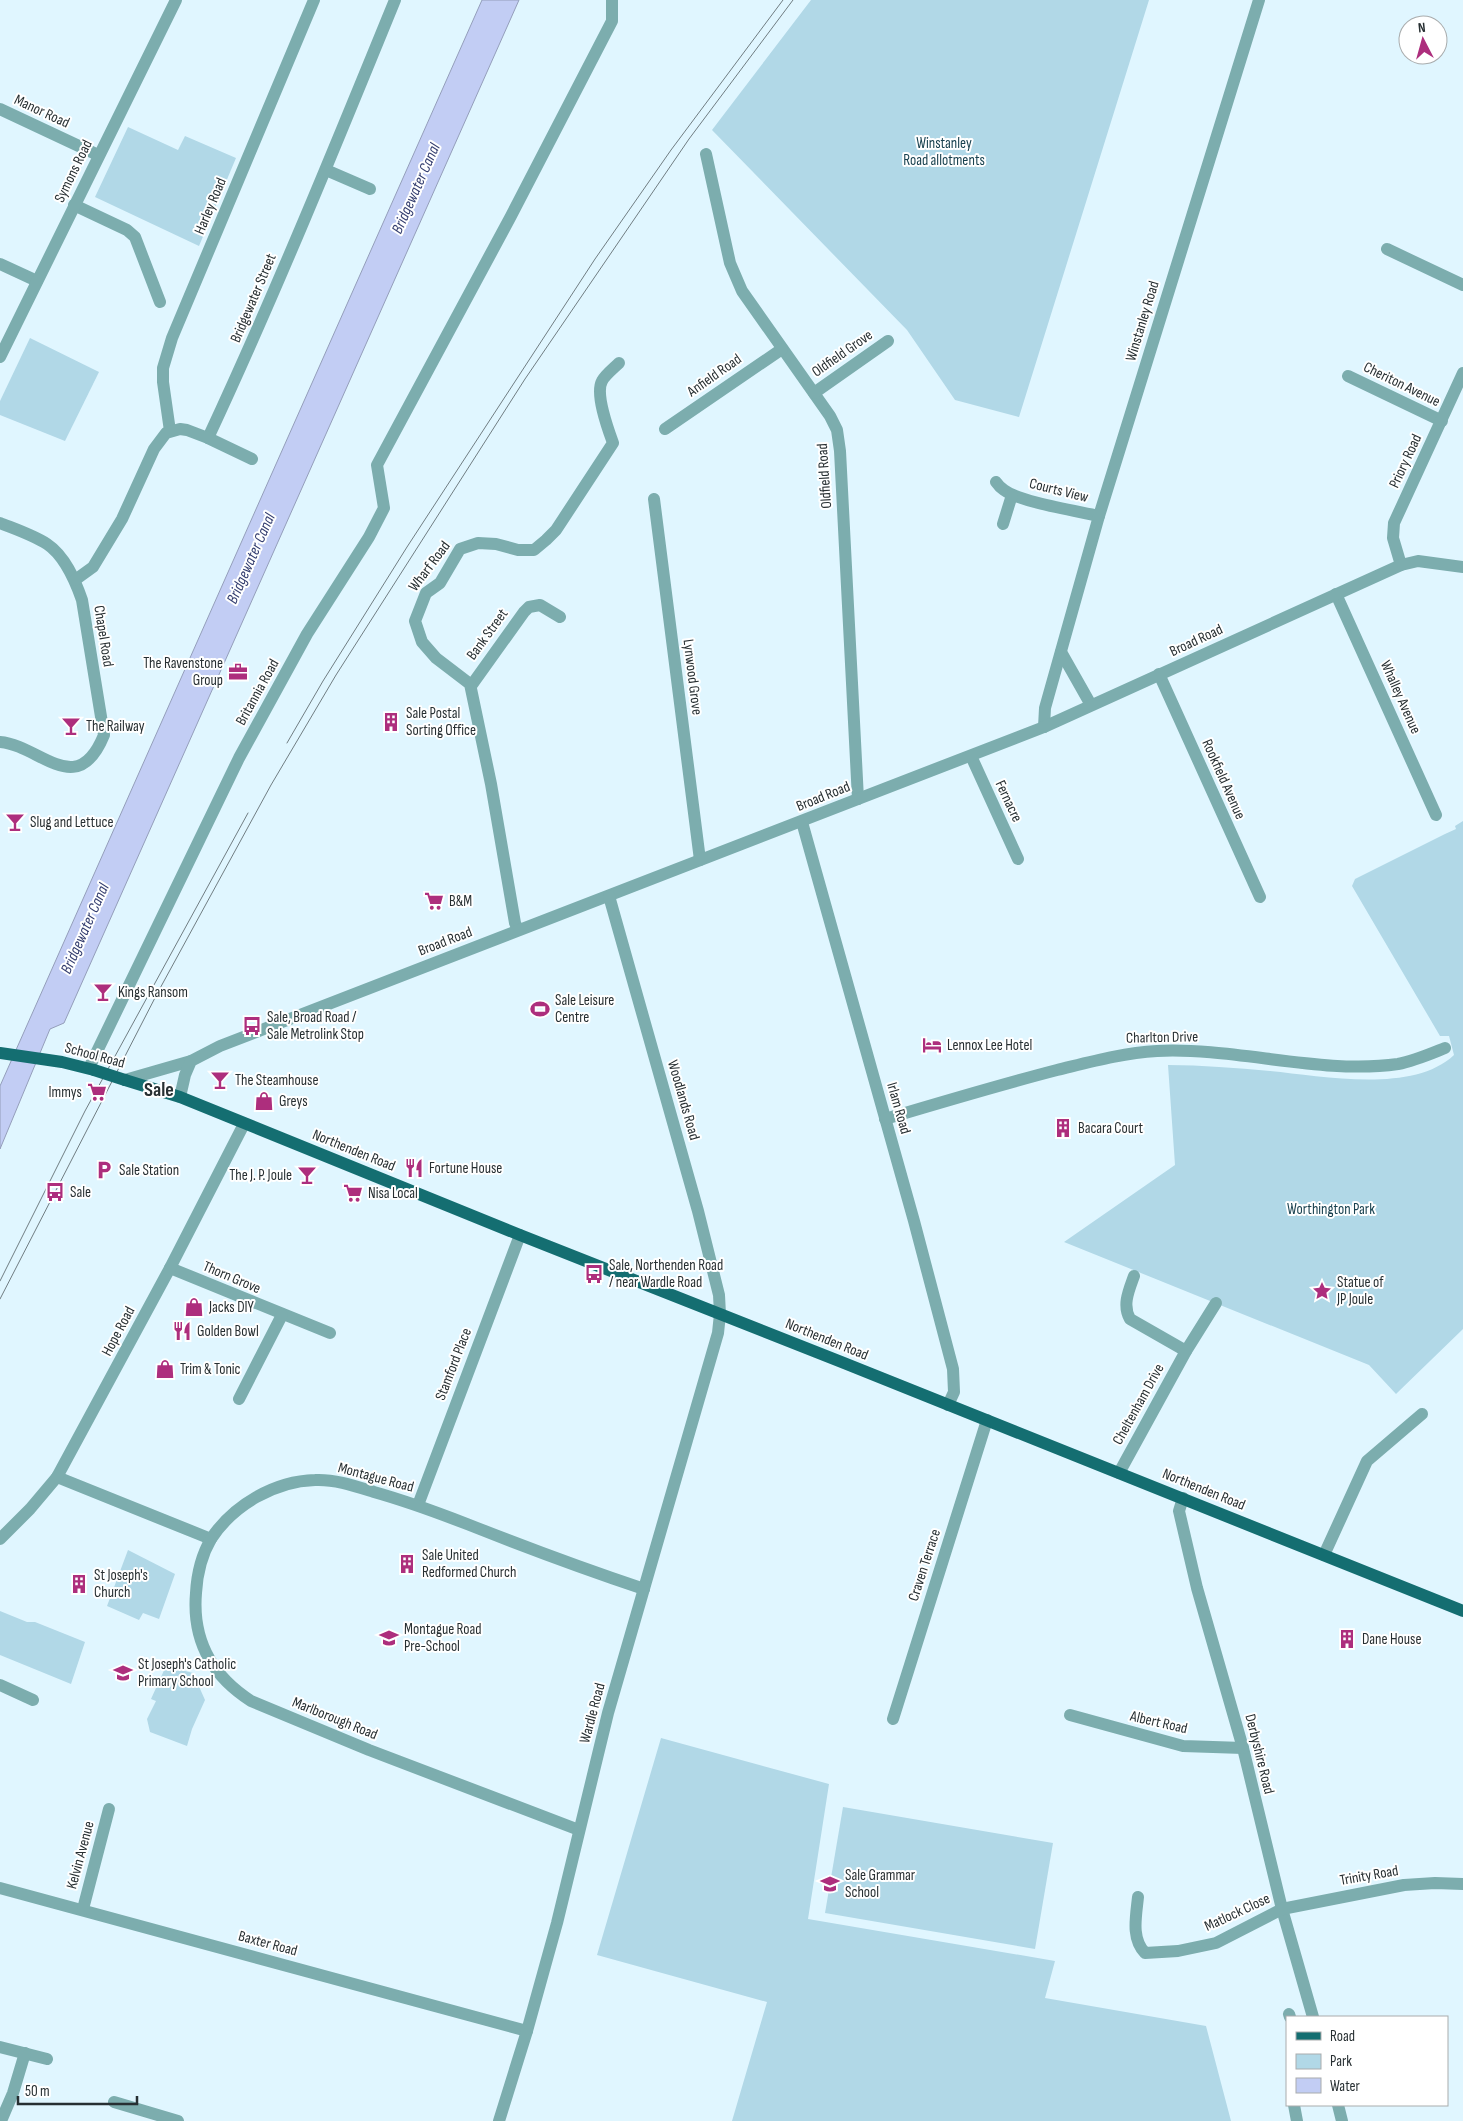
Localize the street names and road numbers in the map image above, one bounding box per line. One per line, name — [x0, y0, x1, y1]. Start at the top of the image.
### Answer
street label: Manor Road — [11, 90, 73, 133]
street label: Symons Road — [50, 137, 97, 206]
street label: Harley Road — [190, 175, 231, 237]
street label: Bridgewater Street — [226, 250, 281, 346]
street label: Winstanley Road — [1121, 279, 1164, 364]
street label: Oldfield Grove — [808, 326, 876, 381]
street label: Anfield Road — [683, 350, 745, 402]
street label: Cheriton Avenue — [1360, 358, 1443, 411]
street label: Priory Road — [1385, 431, 1426, 491]
street label: Oldfield Road — [813, 443, 836, 509]
street label: Courts View — [1027, 474, 1091, 507]
street label: Wharf Road — [404, 537, 454, 595]
street label: Chapel Road — [89, 604, 118, 668]
street label: Bank Street — [462, 605, 513, 664]
street label: Broad Road — [1167, 620, 1226, 661]
street label: Lynwood Grove — [678, 638, 707, 716]
street label: Britannia Road — [231, 656, 283, 729]
street label: Whalley Avenue — [1376, 658, 1425, 737]
street label: Rookfield Avenue — [1197, 736, 1250, 822]
street label: Broad Road — [794, 777, 853, 816]
street label: Fernacre — [991, 777, 1026, 825]
street label: Broad Road — [415, 922, 475, 960]
street label: Charlton Drive — [1126, 1027, 1198, 1048]
street label: School Road — [63, 1038, 127, 1073]
street label: Woodlands Road — [663, 1058, 704, 1142]
street label: Irlam Road — [882, 1080, 915, 1136]
street label: Northenden Road — [310, 1125, 398, 1176]
street label: Thorn Grove — [200, 1257, 264, 1298]
street label: Hope Road — [98, 1303, 139, 1359]
street label: Northenden Road — [783, 1314, 871, 1365]
street label: Stamford Place — [431, 1325, 476, 1403]
street label: Cheltenham Drive — [1108, 1360, 1169, 1448]
street label: Montague Road — [336, 1458, 416, 1497]
street label: Northenden Road — [1160, 1464, 1248, 1515]
street label: Craven Terrace — [904, 1527, 945, 1604]
street label: Wardle Road — [575, 1681, 610, 1745]
street label: Marlborough Road — [289, 1693, 380, 1744]
street label: Albert Road — [1127, 1706, 1189, 1738]
street label: Derbyshire Road — [1240, 1712, 1279, 1796]
street label: Kelvin Avenue — [62, 1819, 99, 1891]
street label: Trinity Road — [1338, 1861, 1400, 1890]
street label: Matlock Close — [1201, 1889, 1273, 1936]
street label: Baxter Road — [236, 1927, 299, 1960]

